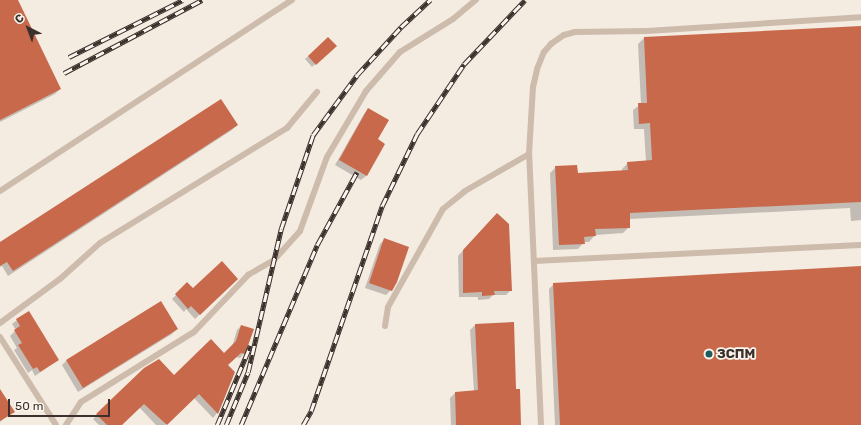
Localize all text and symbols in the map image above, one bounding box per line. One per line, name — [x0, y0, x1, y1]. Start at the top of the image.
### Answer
north arrow — [8, 8, 48, 48]
text: С — [12, 11, 27, 26]
place label: ЗСПМ — [717, 346, 755, 362]
marker: ЗСПМ — [704, 349, 714, 359]
scale bar — [10, 391, 112, 417]
text: 50 m — [15, 399, 43, 413]

